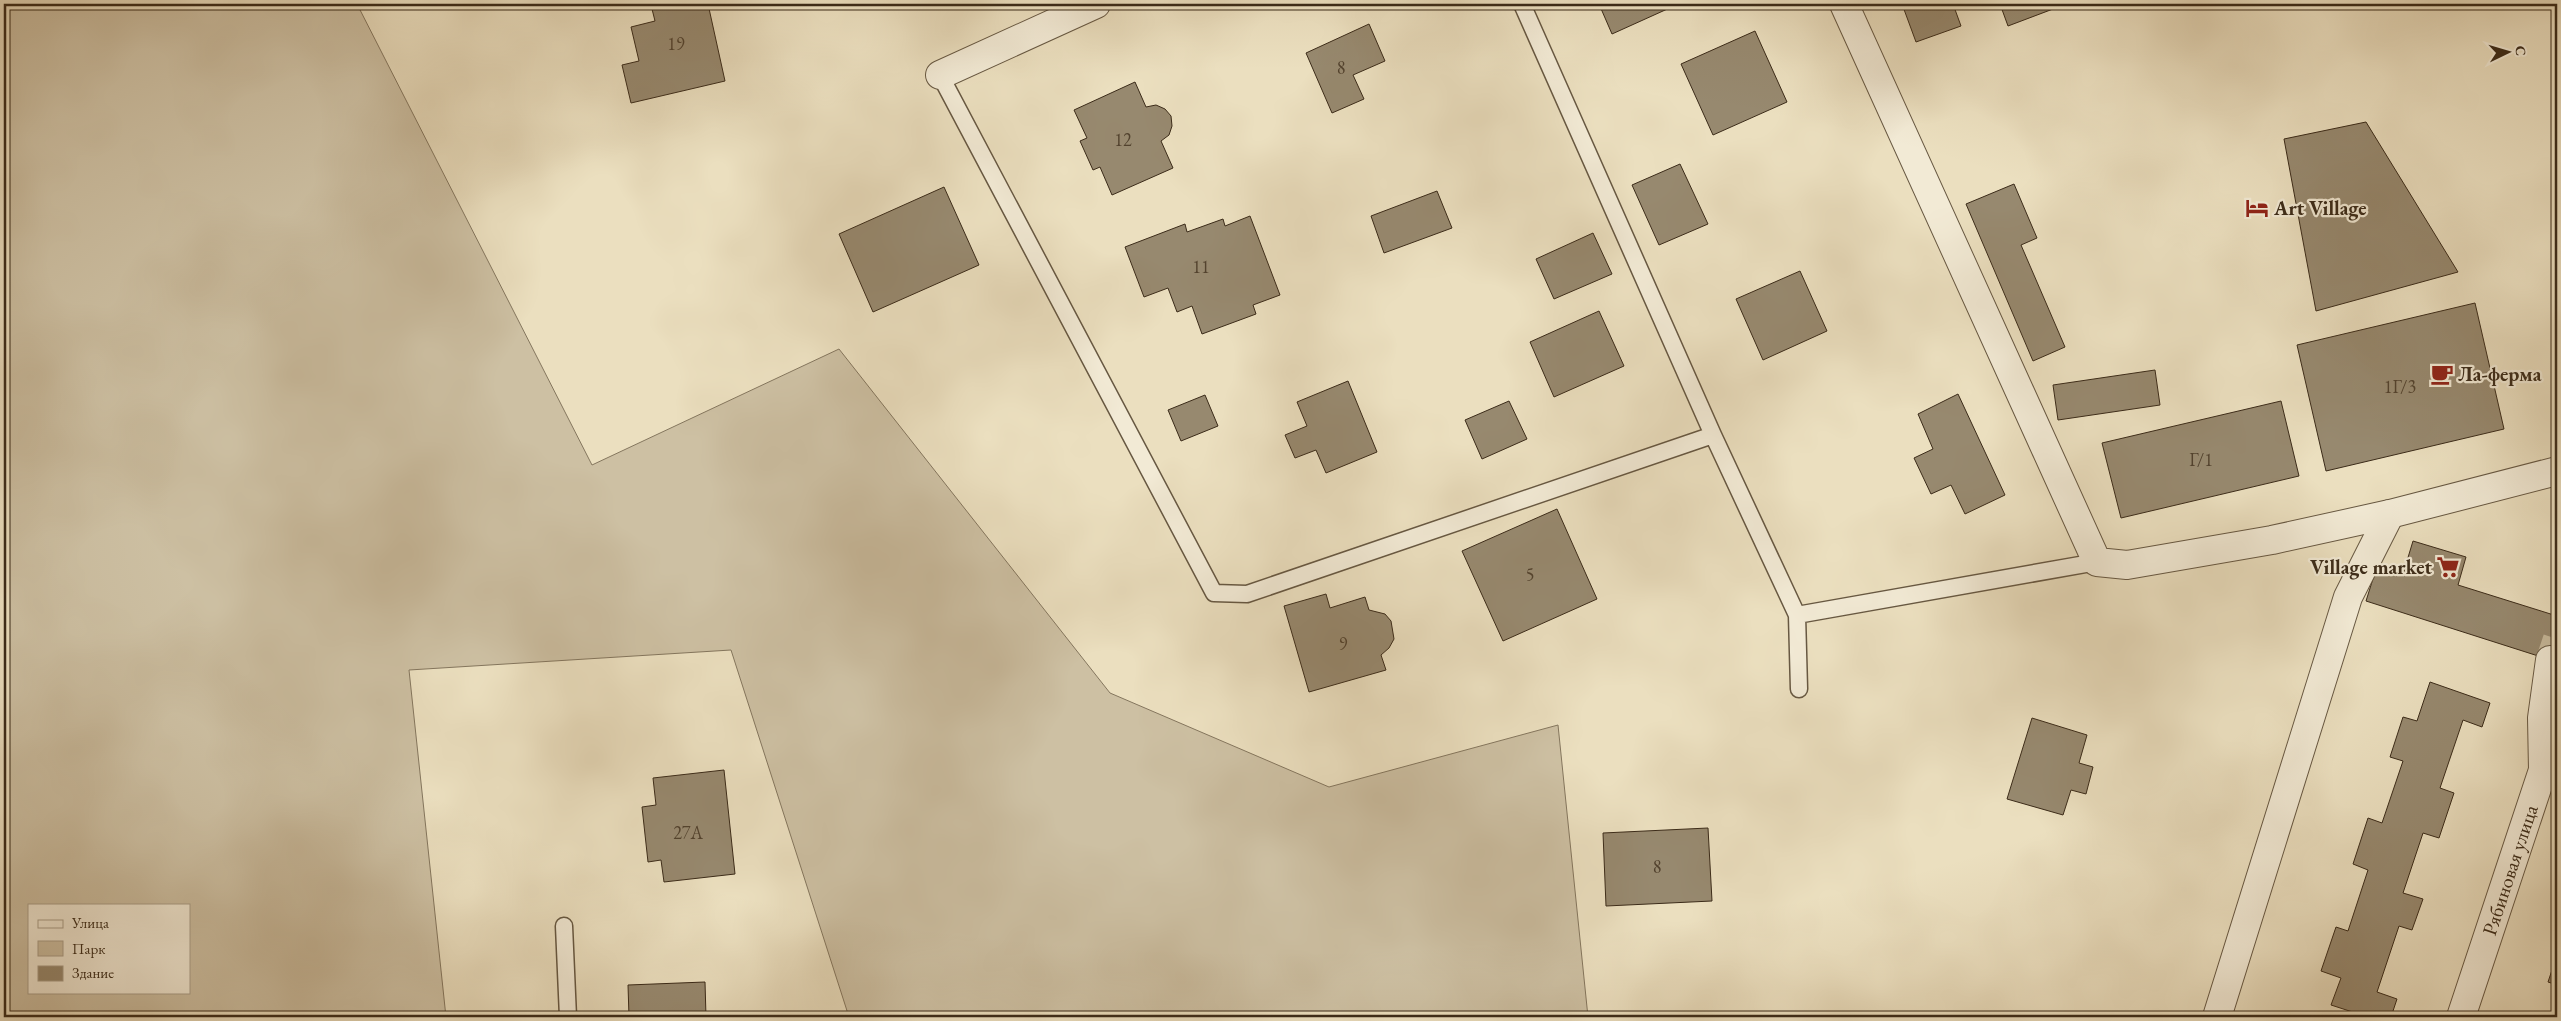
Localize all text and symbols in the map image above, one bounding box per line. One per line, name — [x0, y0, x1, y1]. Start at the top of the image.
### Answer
north arrow — [2484, 28, 2534, 78]
house number: 19 — [667, 32, 685, 55]
text: С — [2512, 45, 2530, 57]
house number: 8 — [1337, 56, 1345, 79]
house number: 12 — [1114, 128, 1132, 151]
hotel icon: Art Village — [2244, 195, 2270, 221]
place label: Art Village — [2273, 195, 2367, 221]
house number: 11 — [1192, 255, 1210, 278]
cafe icon: Ла-ферма — [2429, 361, 2455, 387]
place label: Ла-ферма — [2458, 361, 2542, 387]
house number: 1Г/3 — [2384, 375, 2416, 398]
house number: Г/1 — [2189, 448, 2213, 471]
place label: Village market — [2310, 554, 2432, 580]
supermarket icon: Village market — [2435, 554, 2461, 580]
house number: 5 — [1526, 563, 1534, 586]
house number: 9 — [1339, 632, 1348, 655]
street label: Рябиновая улица — [2476, 801, 2544, 939]
house number: 27А — [673, 821, 703, 844]
house number: 8 — [1653, 855, 1661, 878]
legend — [28, 904, 190, 994]
text: Улица — [71, 913, 109, 932]
text: Парк — [72, 939, 105, 958]
text: Здание — [72, 963, 114, 982]

